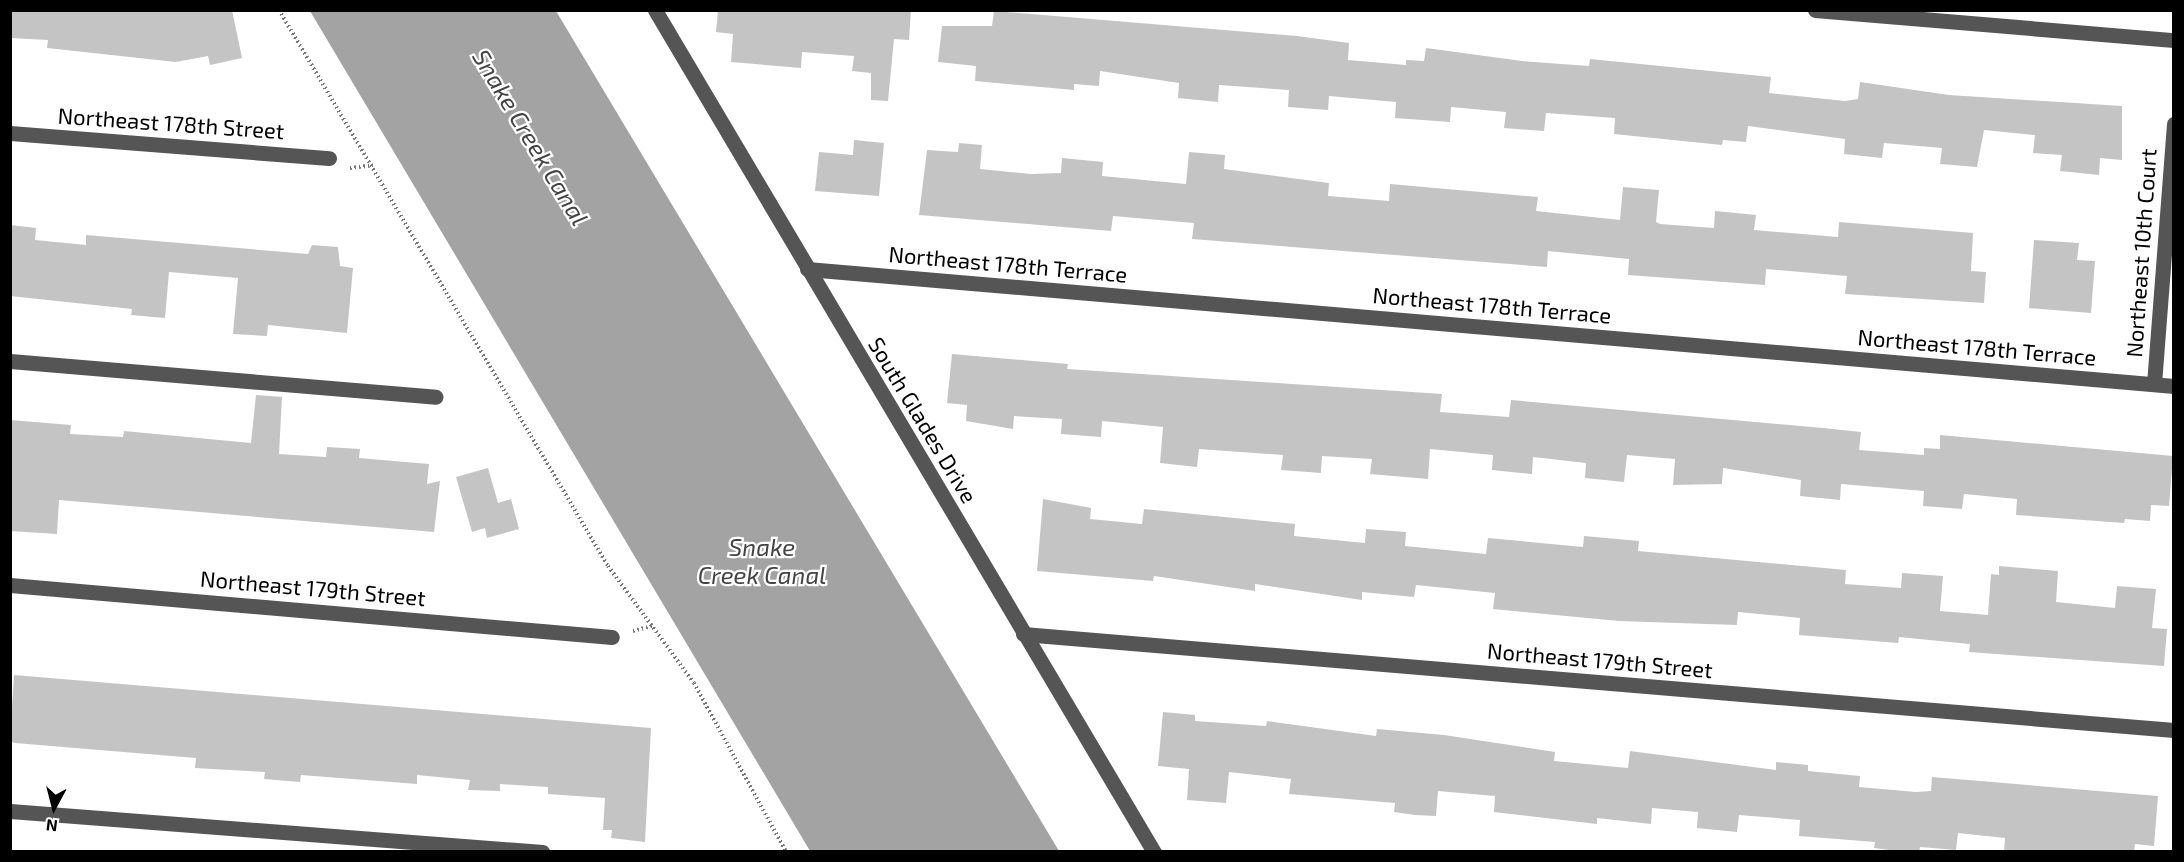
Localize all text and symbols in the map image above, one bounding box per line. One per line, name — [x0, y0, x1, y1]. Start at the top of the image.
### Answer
water label: Snake Creek Canal — [467, 44, 595, 230]
street label: Northeast 178th Street — [57, 102, 285, 144]
street label: Northeast 10th Court — [2121, 148, 2161, 358]
street label: Northeast 178th Terrace — [887, 240, 1129, 288]
street label: Northeast 178th Terrace — [1371, 281, 1613, 329]
street label: Northeast 178th Terrace — [1856, 323, 2098, 371]
street label: South Glades Drive — [863, 332, 983, 508]
water label: Snake Creek Canal — [698, 533, 826, 589]
street label: Northeast 179th Street — [199, 565, 427, 611]
street label: Northeast 179th Street — [1486, 637, 1714, 683]
north arrow — [24, 778, 84, 838]
text: N — [45, 816, 59, 836]

